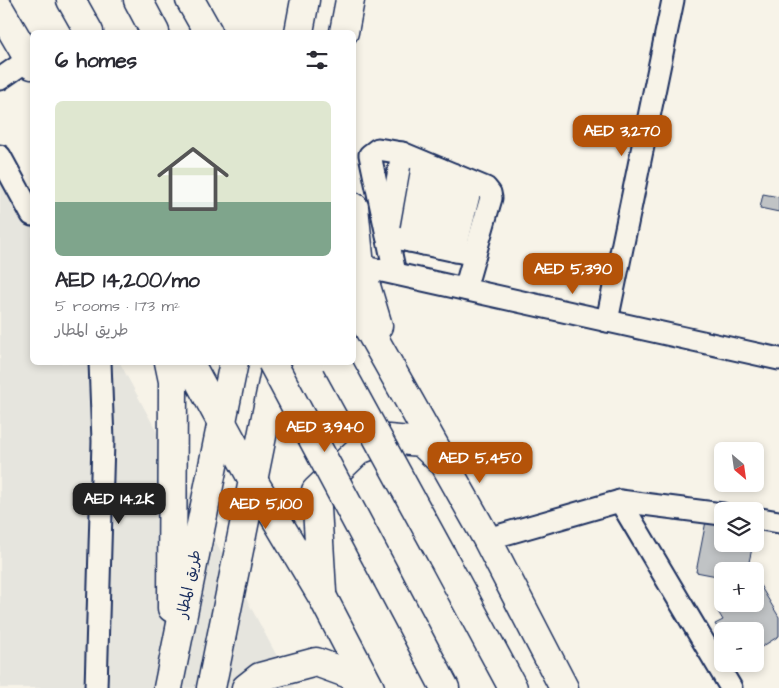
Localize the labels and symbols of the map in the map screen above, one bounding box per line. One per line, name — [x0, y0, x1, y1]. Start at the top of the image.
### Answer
pin: AED 3,270 — [565, 114, 679, 157]
pin: AED 5,390 — [516, 252, 630, 295]
pin: AED 3,940 — [268, 410, 382, 453]
pin: AED 5,450 — [423, 442, 537, 484]
north arrow — [714, 442, 764, 492]
pin: AED 14.2K — [62, 482, 176, 525]
pin: AED 5,100 — [209, 488, 323, 530]
street label: طريق المطار — [171, 548, 206, 621]

